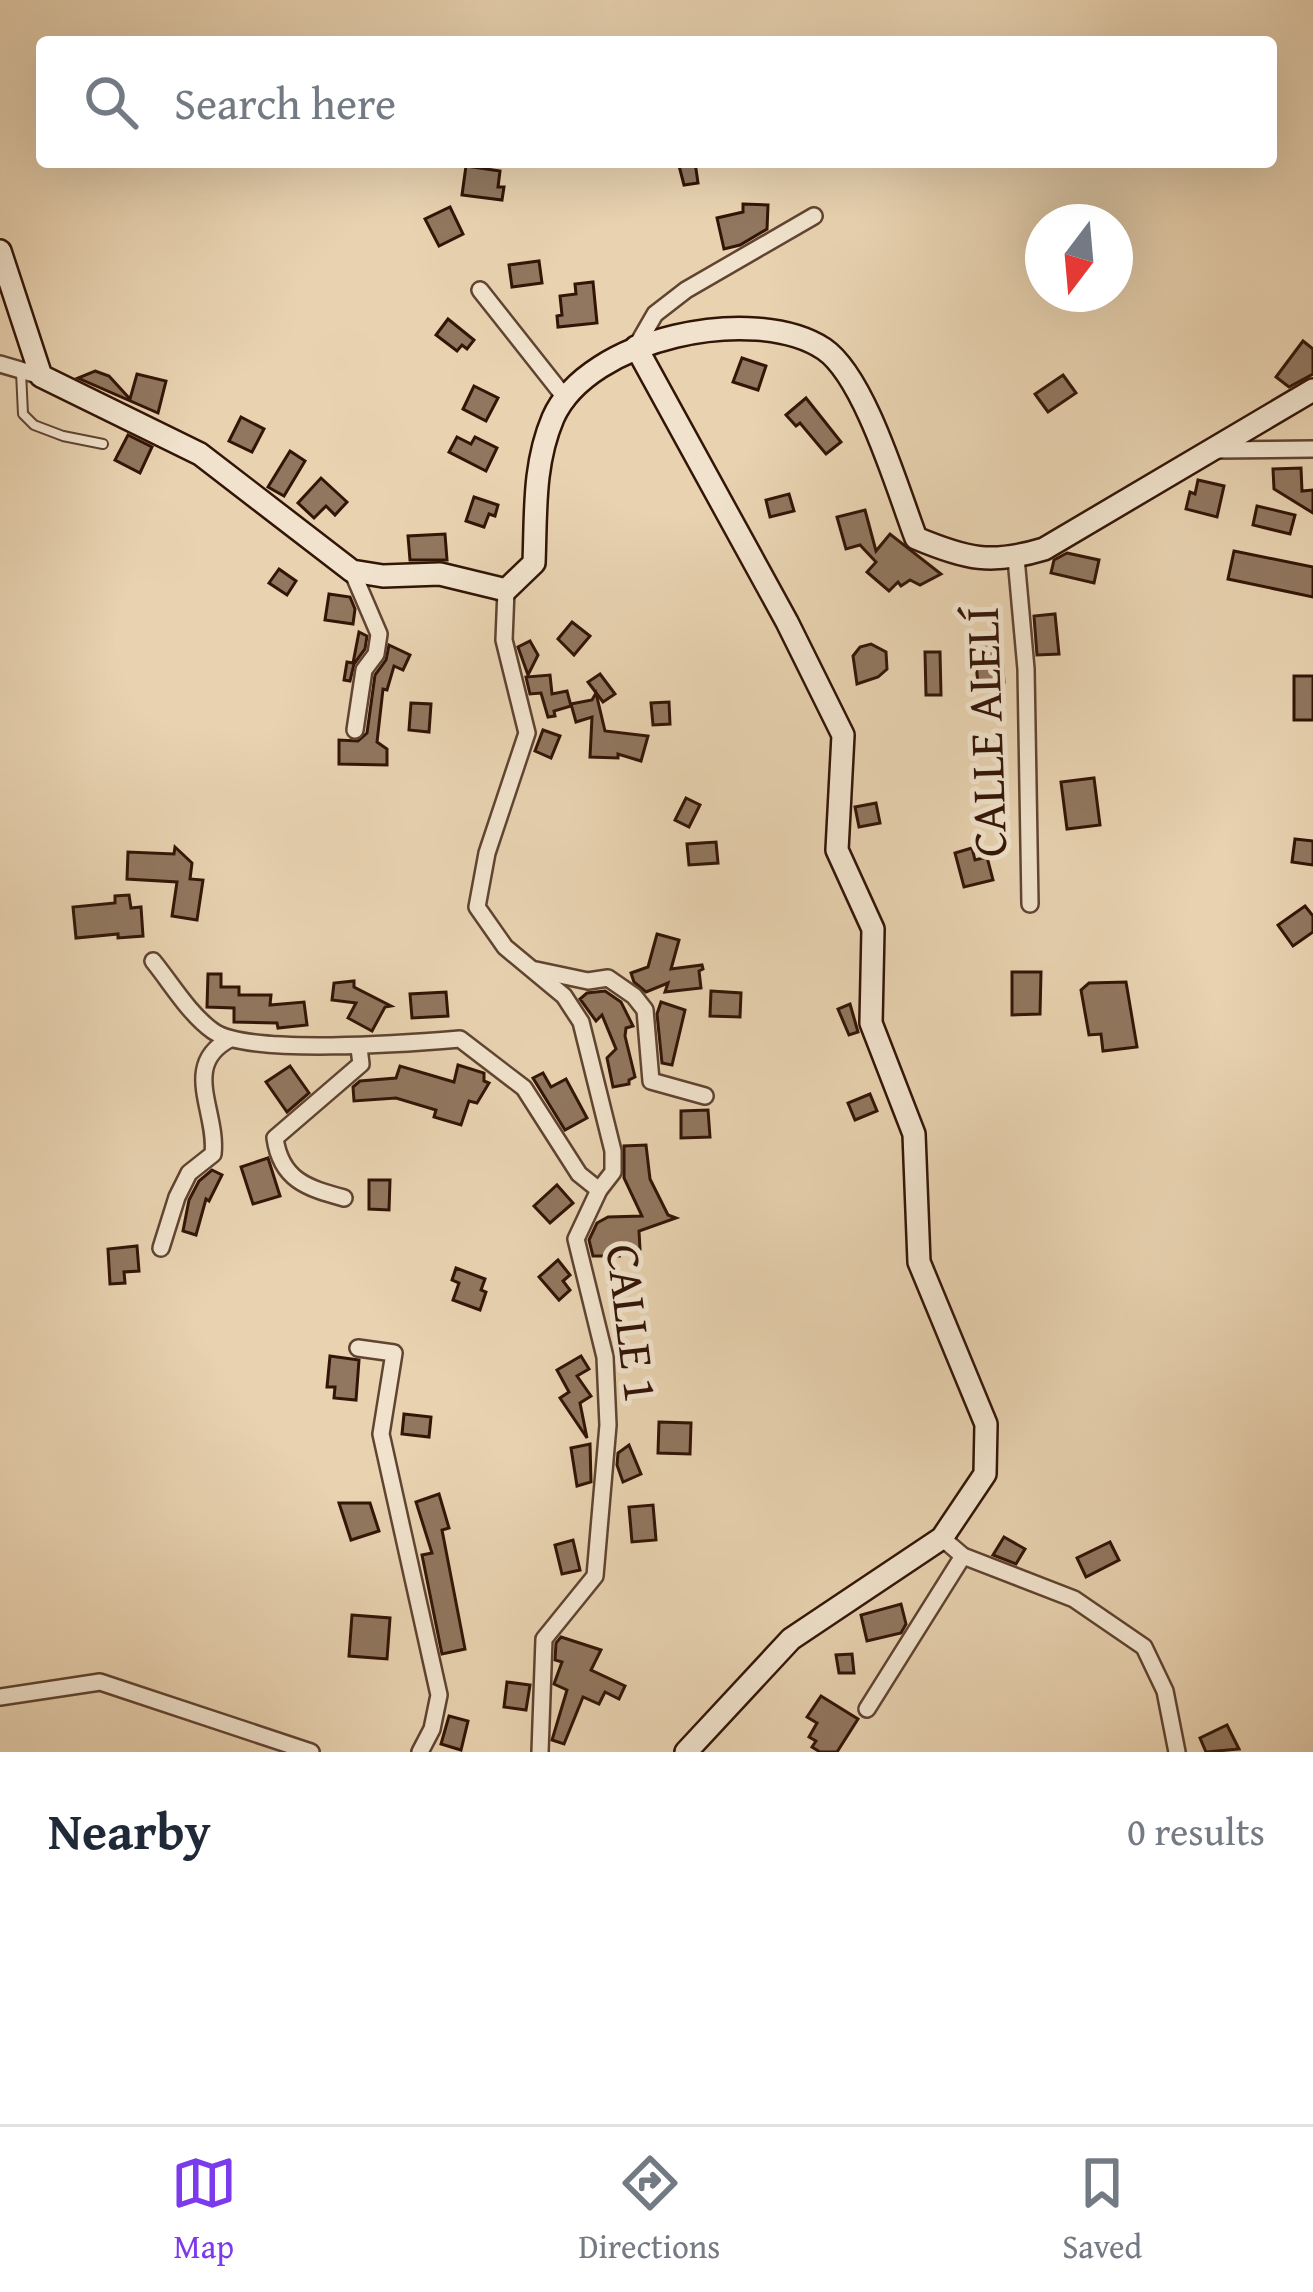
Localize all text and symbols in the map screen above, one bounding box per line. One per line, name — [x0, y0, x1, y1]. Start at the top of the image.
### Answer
search box — [36, 36, 1277, 168]
icon: search — [78, 69, 144, 135]
text: Search here — [174, 70, 396, 135]
north arrow — [1025, 204, 1133, 312]
street label: CALLE ALELÍ — [945, 604, 1024, 858]
street label: CALLE 1 — [589, 1240, 678, 1406]
text: Nearby — [48, 1793, 211, 1868]
text: 0 results — [1127, 1802, 1265, 1859]
tab: Map — [171, 2150, 237, 2270]
tab: Directions — [579, 2150, 720, 2270]
tab: Saved — [1062, 2150, 1142, 2270]

